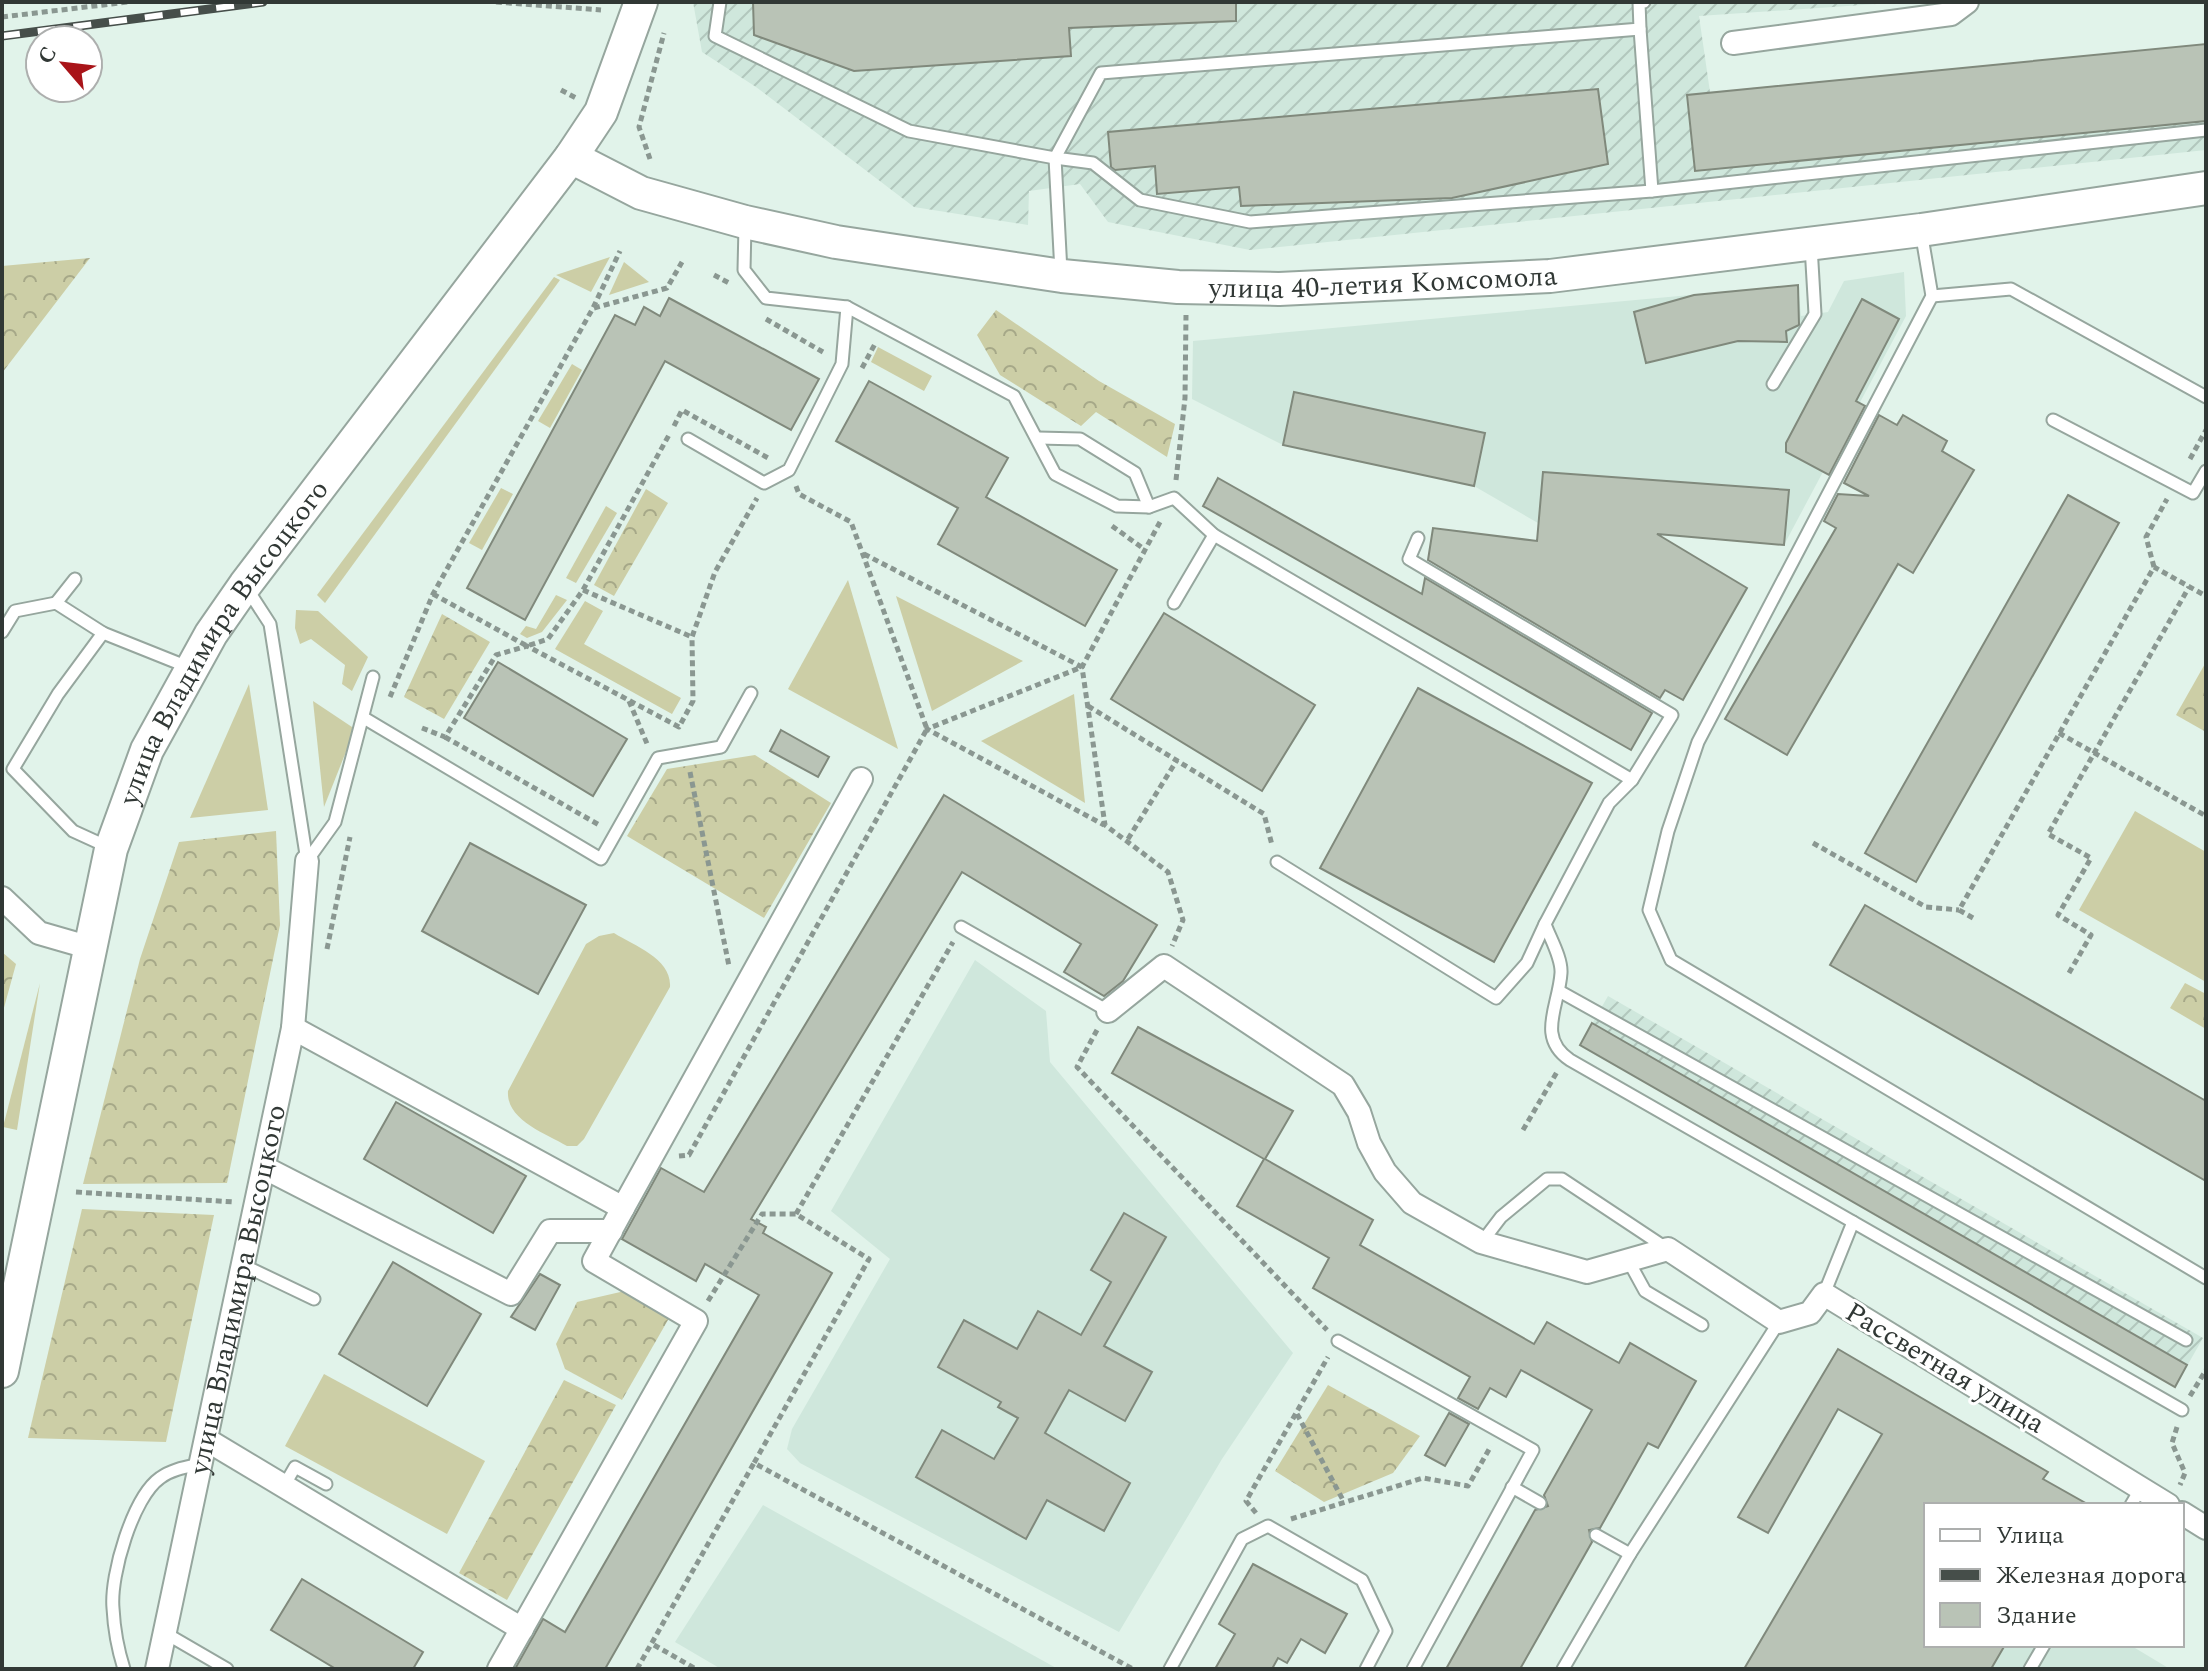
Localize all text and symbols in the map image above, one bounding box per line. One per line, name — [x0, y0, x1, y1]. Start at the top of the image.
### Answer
north arrow — [24, 24, 104, 104]
text: С — [29, 41, 66, 70]
street label: улица 40-летия Комсомола — [1207, 254, 1560, 311]
street label: улица Владимира Высоцкого — [107, 470, 339, 812]
street label: улица Владимира Высоцкого — [177, 1101, 298, 1479]
street label: Рассветная улица — [1837, 1291, 2054, 1445]
legend — [1924, 1503, 2184, 1647]
text: Улица — [1996, 1518, 2064, 1554]
text: Железная дорога — [1996, 1558, 2187, 1594]
text: Здание — [1996, 1598, 2077, 1634]

